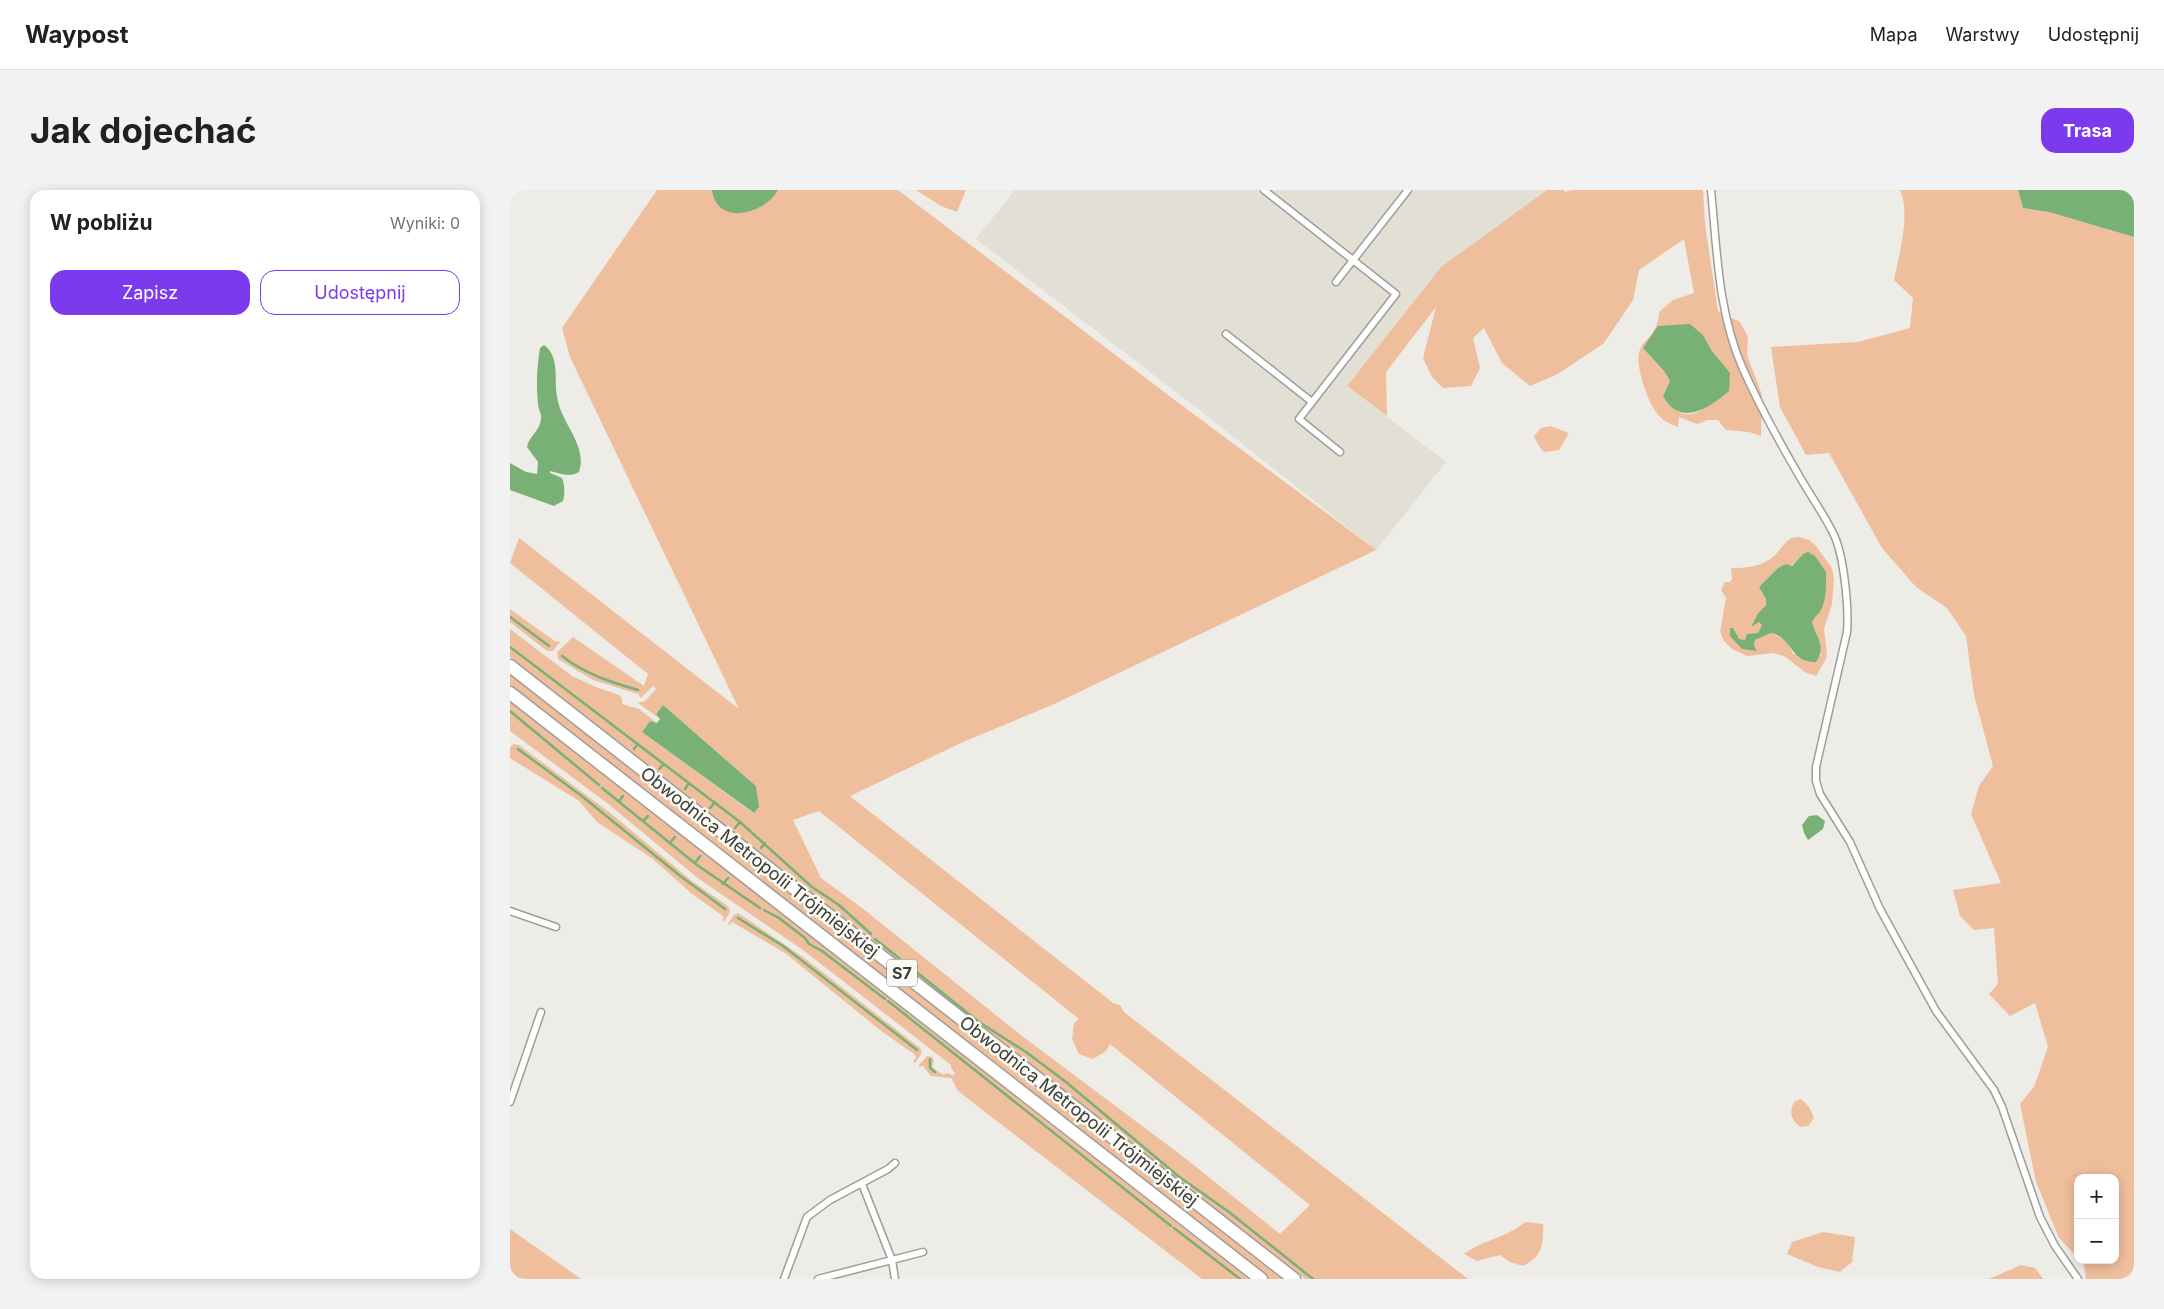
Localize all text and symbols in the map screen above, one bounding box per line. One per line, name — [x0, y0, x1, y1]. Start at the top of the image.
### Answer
text: Waypost — [25, 20, 129, 49]
text: Mapa — [1870, 24, 1917, 45]
text: Warstwy — [1945, 24, 2020, 45]
text: Udostępnij — [2048, 24, 2139, 45]
button: Trasa — [2041, 108, 2134, 153]
text: Jak dojechać — [30, 109, 257, 151]
text: W pobliżu — [50, 210, 153, 235]
text: Wyniki: 0 — [390, 213, 460, 233]
button: Zapisz — [50, 270, 250, 315]
button: Udostępnij — [260, 270, 460, 315]
street label: Obwodnica Metropolii Trójmiejskiej — [637, 762, 883, 962]
road number: S7 — [887, 960, 917, 986]
street label: Obwodnica Metropolii Trójmiejskiej — [956, 1011, 1202, 1211]
map controls — [2074, 1174, 2119, 1264]
button: + — [2074, 1174, 2119, 1219]
button: − — [2074, 1219, 2119, 1264]

